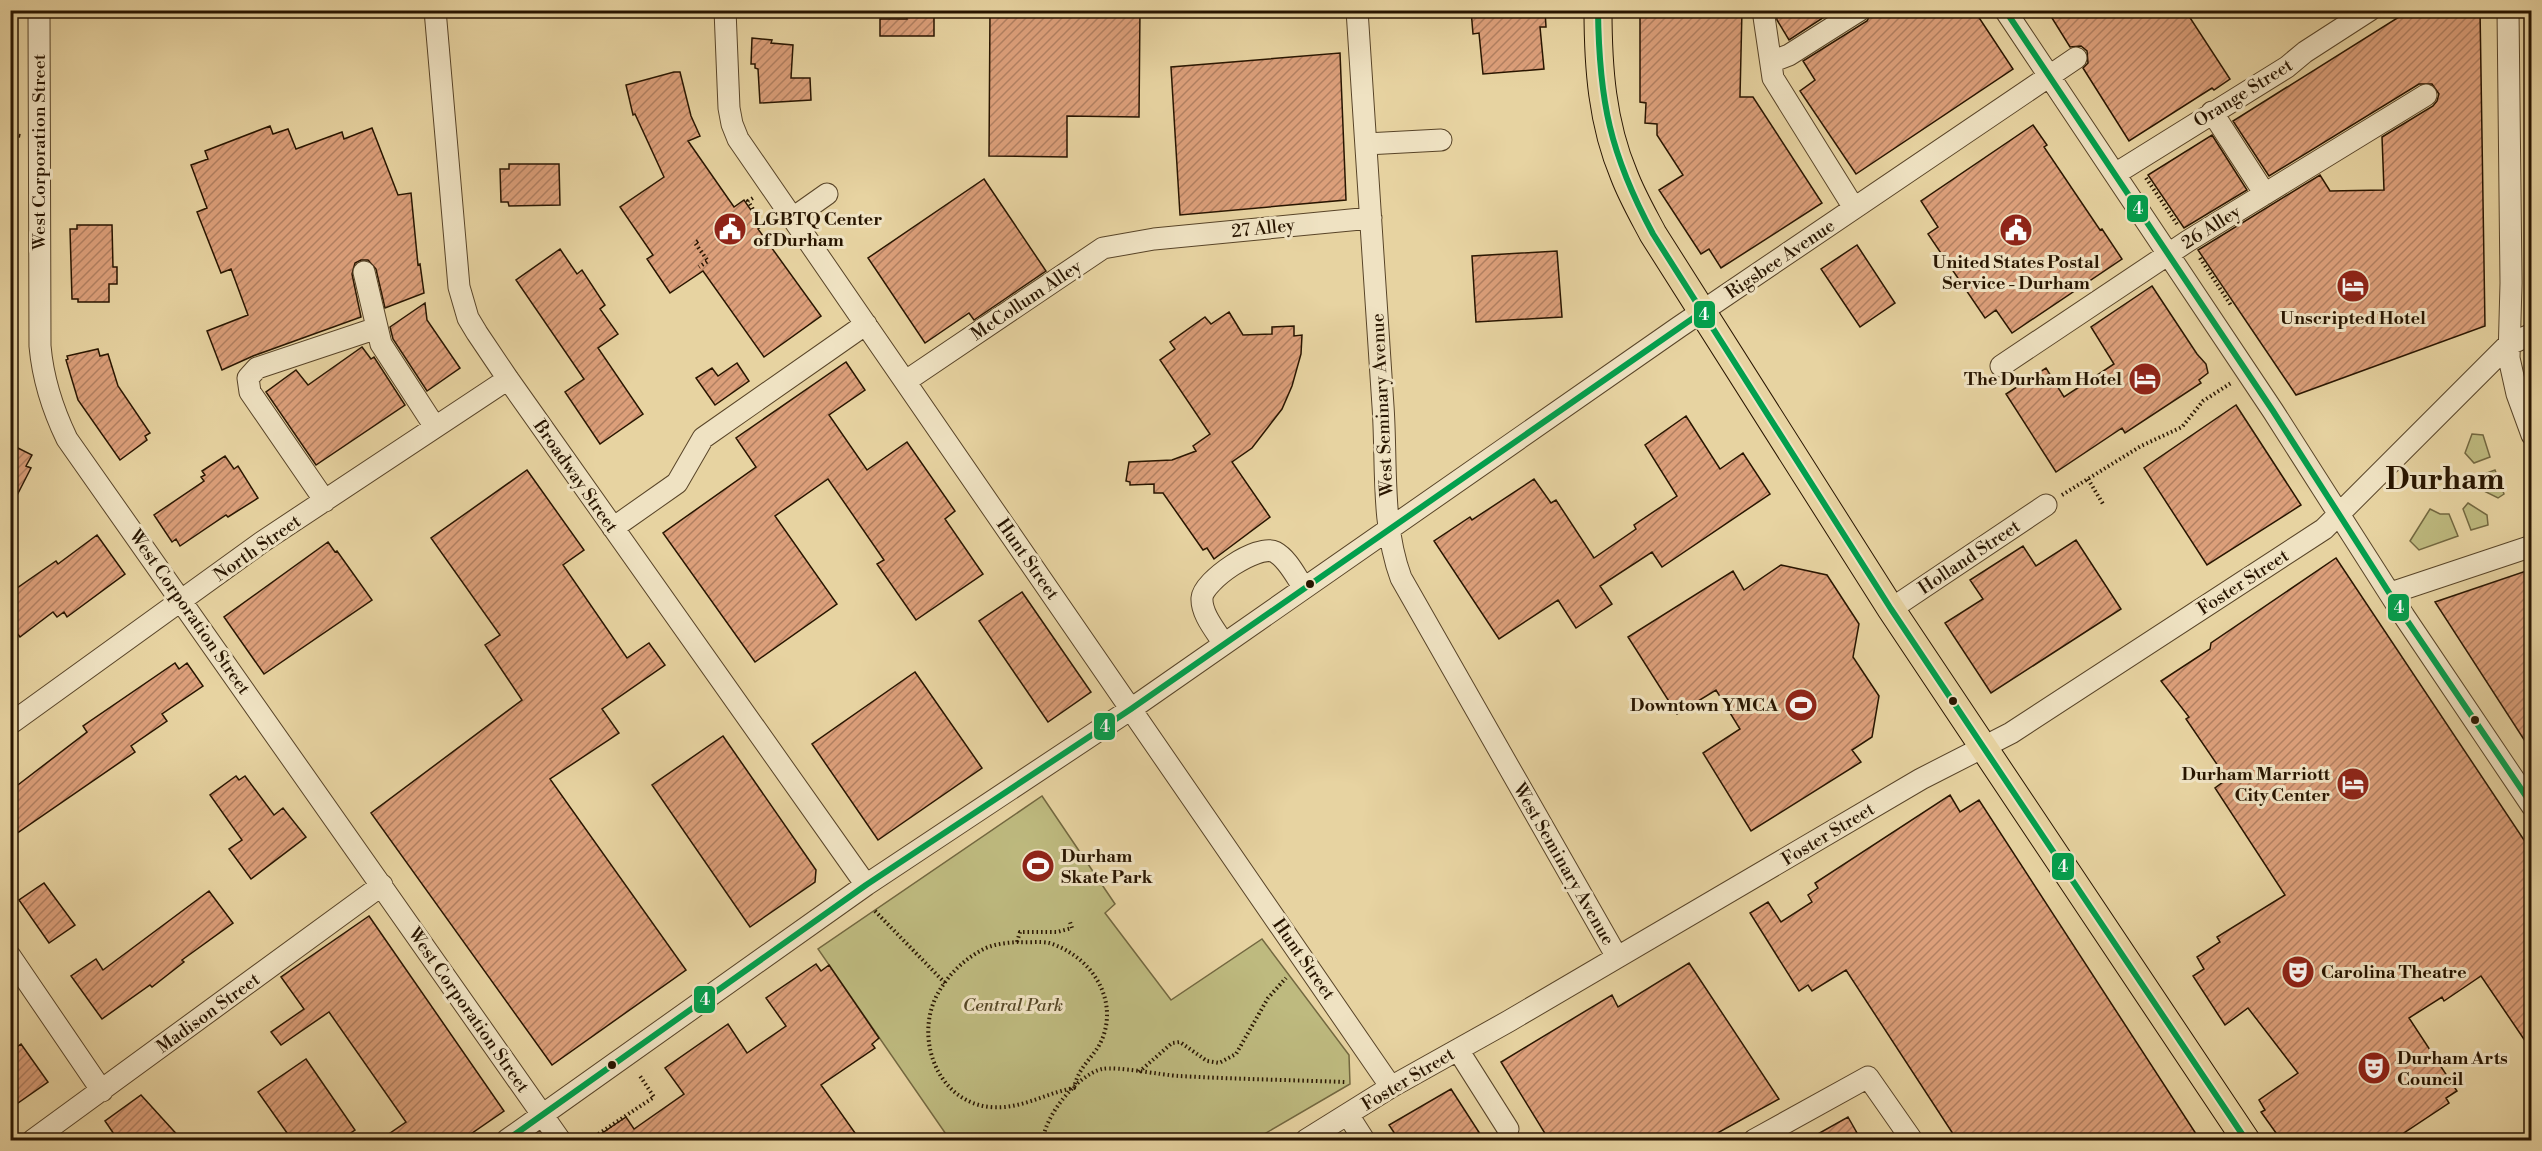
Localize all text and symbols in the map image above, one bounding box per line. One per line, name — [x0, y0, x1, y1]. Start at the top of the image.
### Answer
street label: West Corporation Street — [28, 53, 51, 251]
street label: Orange Street — [2190, 54, 2298, 133]
line badge: 4 — [2126, 194, 2149, 223]
text: 4 — [2133, 199, 2144, 219]
street label: 26 Alley — [2177, 200, 2245, 255]
place label: LGBTQ Center of Durham — [753, 208, 882, 252]
public building icon: LGBTQ Center of Durham — [712, 211, 748, 247]
public building icon: United States Postal Service - Durham — [1998, 212, 2034, 248]
street label: 27 Alley — [1230, 214, 1296, 243]
street label: Rigsbee Avenue — [1721, 214, 1839, 304]
place label: United States Postal Service - Durham — [1932, 251, 2100, 295]
street label: McCollum Alley — [967, 255, 1086, 346]
hotel icon: Unscripted Hotel — [2335, 268, 2371, 304]
line badge: 4 — [1693, 300, 1716, 329]
text: 4 — [1699, 305, 1710, 325]
place label: Unscripted Hotel — [2280, 307, 2426, 330]
street label: West Seminary Avenue — [1366, 313, 1399, 498]
hotel icon: The Durham Hotel — [2127, 361, 2163, 397]
place label: The Durham Hotel — [1964, 368, 2122, 391]
street label: Broadway Street — [528, 415, 623, 538]
district label: Durham — [2385, 461, 2505, 499]
street label: North Street — [209, 510, 306, 587]
street label: Hunt Street — [991, 514, 1064, 605]
street label: Holland Street — [1914, 515, 2025, 600]
street label: West Corporation Street — [123, 525, 256, 700]
street label: Foster Street — [2193, 544, 2294, 620]
unlabelled marker — [1304, 578, 1316, 590]
line badge: 4 — [2387, 593, 2410, 622]
text: 4 — [2394, 598, 2405, 618]
sports icon: Downtown YMCA — [1783, 687, 1819, 723]
place label: Downtown YMCA — [1630, 694, 1779, 717]
unlabelled marker — [1947, 695, 1959, 707]
line badge: 4 — [1093, 712, 1116, 741]
unlabelled marker — [2469, 714, 2481, 726]
text: 4 — [1100, 717, 1111, 737]
place label: Durham Marriott City Center — [2182, 763, 2331, 807]
hotel icon: Durham Marriott City Center — [2335, 766, 2371, 802]
street label: West Seminary Avenue — [1507, 778, 1619, 949]
street label: Foster Street — [1778, 797, 1879, 871]
place label: Durham Skate Park — [1061, 845, 1153, 889]
sports icon: Durham Skate Park — [1020, 848, 1056, 884]
line badge: 4 — [2051, 852, 2075, 881]
text: 4 — [2058, 857, 2069, 877]
street label: Hunt Street — [1267, 914, 1340, 1005]
street label: West Corporation Street — [402, 923, 535, 1098]
theatre icon: Carolina Theatre — [2280, 954, 2316, 990]
place label: Carolina Theatre — [2321, 961, 2467, 984]
street label: Madison Street — [152, 968, 265, 1059]
line badge: 4 — [693, 985, 716, 1014]
text: 4 — [700, 990, 711, 1010]
park label: Central Park — [963, 994, 1063, 1017]
street label: Foster Street — [1358, 1042, 1459, 1116]
place label: Durham Arts Council — [2397, 1047, 2508, 1091]
theatre icon: Durham Arts Council — [2356, 1050, 2392, 1086]
unlabelled marker — [606, 1059, 618, 1071]

